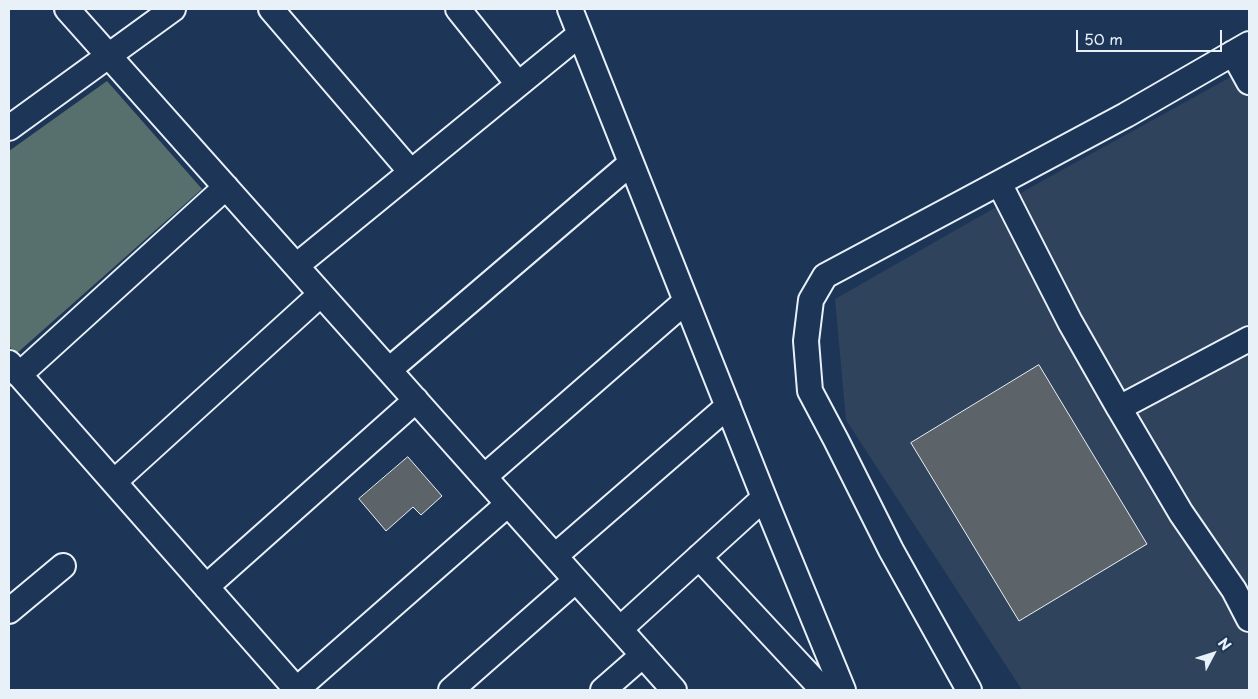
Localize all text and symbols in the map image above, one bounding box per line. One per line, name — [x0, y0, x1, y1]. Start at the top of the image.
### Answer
scale bar — [1078, 20, 1224, 52]
text: 50 m — [1084, 27, 1123, 50]
north arrow — [1188, 629, 1238, 679]
text: N — [1213, 633, 1236, 655]

